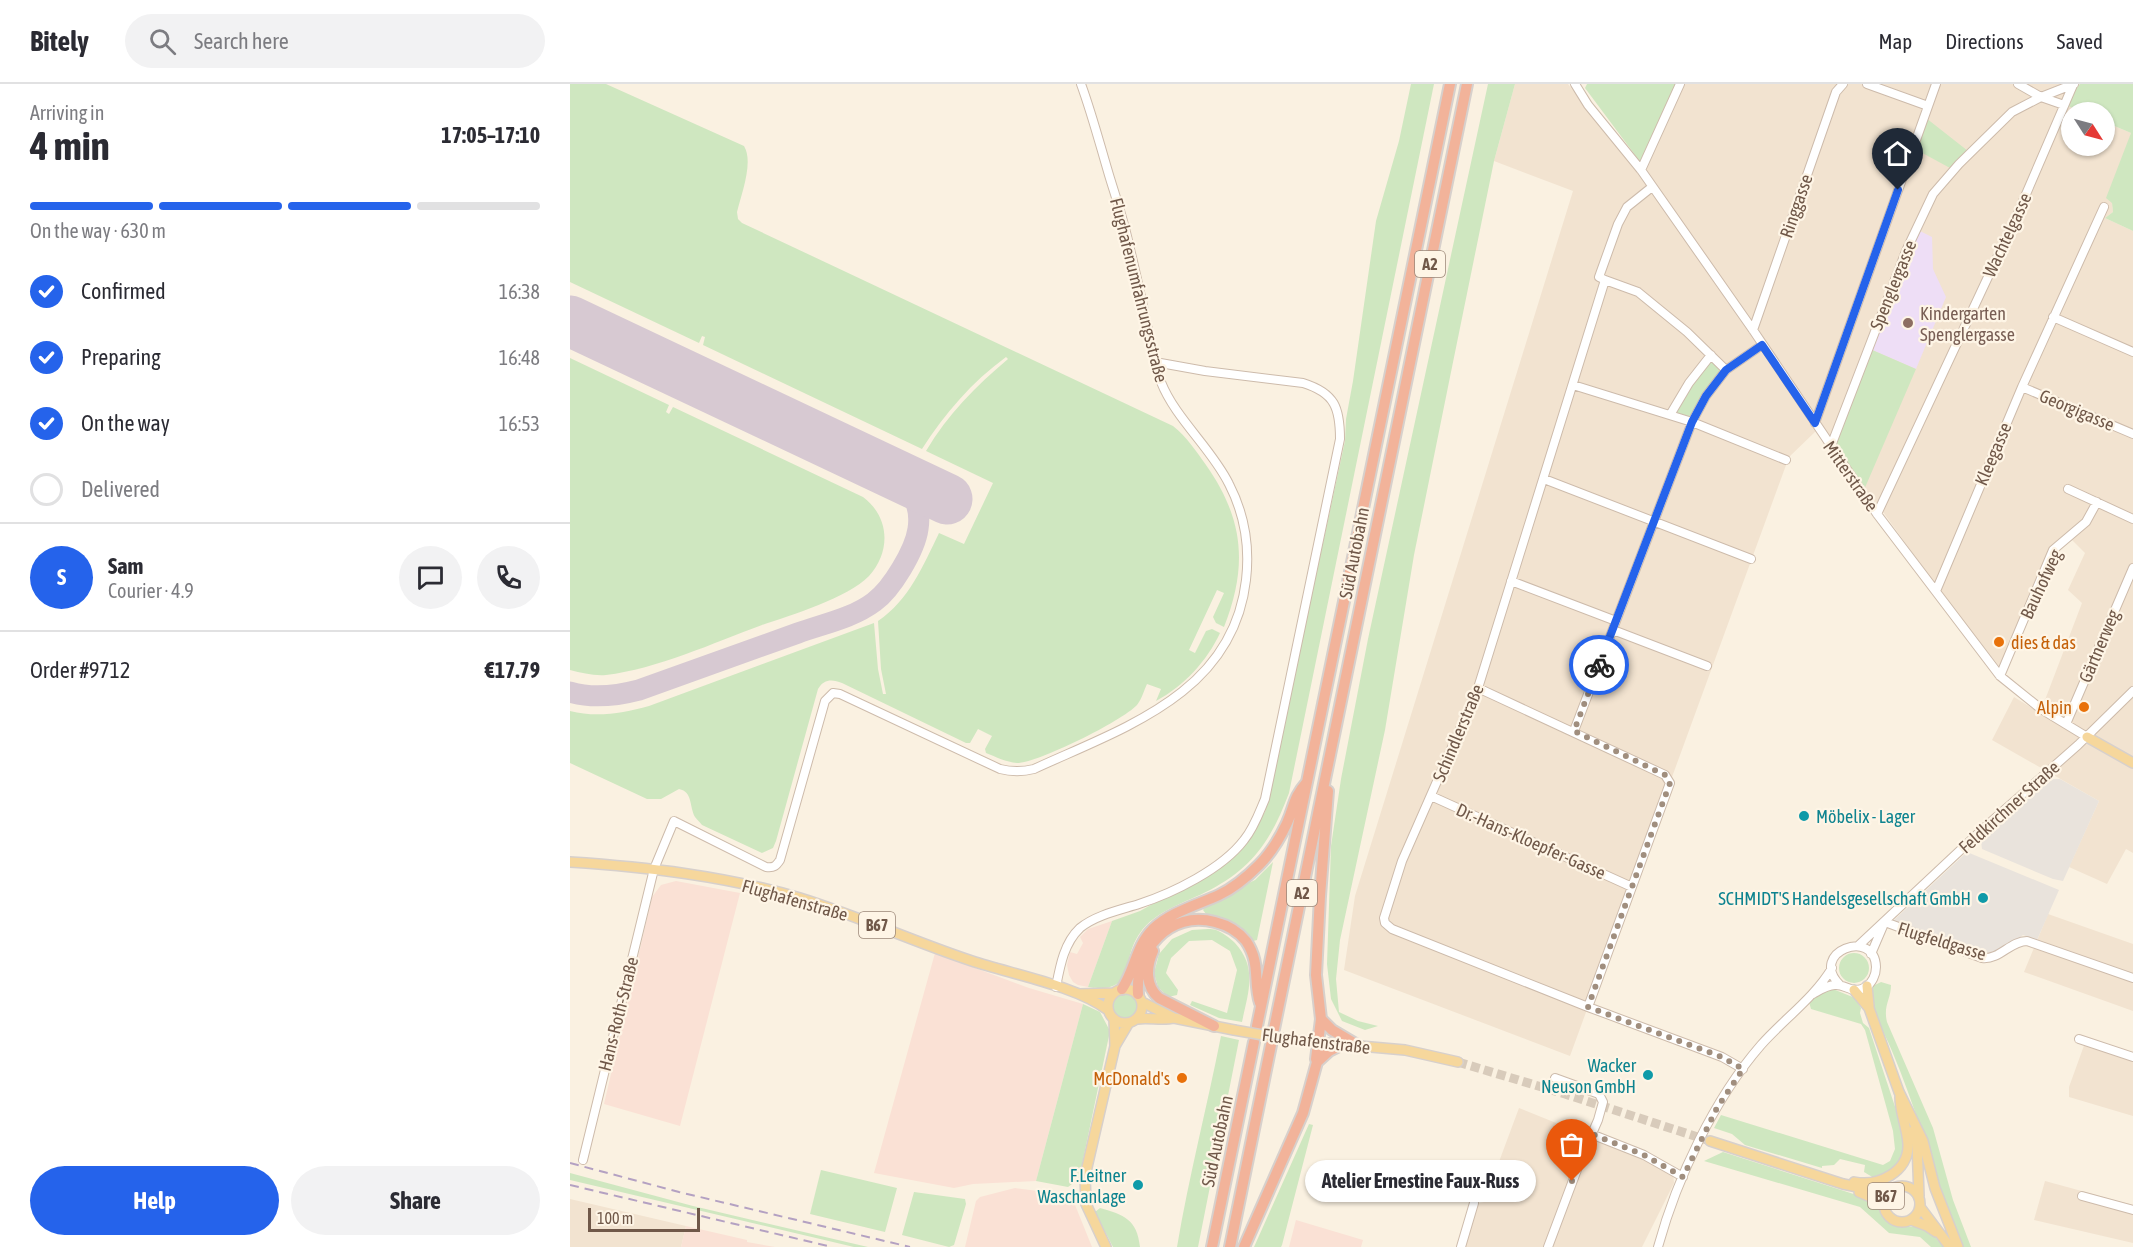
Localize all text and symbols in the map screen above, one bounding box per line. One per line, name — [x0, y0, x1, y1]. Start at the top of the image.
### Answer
search box — [125, 14, 545, 68]
text: Bitely — [30, 25, 89, 57]
icon: search — [146, 25, 179, 58]
text: Search here — [194, 28, 289, 54]
text: Map — [1878, 29, 1912, 53]
text: Directions — [1945, 29, 2024, 53]
text: Saved — [2057, 29, 2103, 53]
text: Arriving in — [30, 101, 104, 124]
north arrow — [2061, 102, 2115, 156]
map controls — [2061, 102, 2115, 156]
text: 17:05–17:10 — [441, 122, 540, 148]
text: 4 min — [30, 124, 110, 168]
pin — [1872, 128, 1923, 190]
icon: home — [1881, 137, 1914, 170]
street label: Ringgasse — [1775, 171, 1817, 241]
street label: Wachtelgasse — [1978, 190, 2036, 280]
street label: Flughafenumfahrungsstraße — [1106, 196, 1172, 384]
text: On the way · 630 m — [30, 219, 166, 242]
street label: Spenglergasse — [1865, 237, 1921, 333]
road number: A2 — [1415, 251, 1445, 277]
icon: check — [30, 275, 63, 308]
text: Confirmed — [81, 278, 166, 304]
text: 16:38 — [499, 280, 540, 303]
place label: Kindergarten Spenglergasse — [1920, 303, 2015, 345]
marker: Kindergarten Spenglergasse — [1901, 316, 1915, 330]
icon: check — [30, 341, 63, 374]
text: Preparing — [81, 344, 161, 370]
text: 16:48 — [499, 346, 540, 369]
street label: Georgigasse — [2036, 385, 2118, 435]
icon: check — [30, 407, 63, 440]
text: On the way — [81, 410, 170, 436]
text: 16:53 — [499, 412, 540, 435]
street label: Kleegasse — [1970, 419, 2016, 489]
street label: Mitterstraße — [1819, 437, 1883, 515]
text: Delivered — [81, 476, 160, 502]
street label: Süd Autobahn — [1335, 506, 1373, 600]
button: chat — [399, 546, 462, 609]
button: phone — [477, 546, 540, 609]
street label: Bauhofweg — [2016, 546, 2066, 622]
text: Sam — [108, 553, 143, 579]
text: S — [57, 564, 66, 590]
text: Courier · 4.9 — [108, 579, 194, 602]
street label: Gärtnerweg — [2074, 606, 2124, 686]
place label: dies & das — [2011, 632, 2076, 653]
courier — [1569, 635, 1629, 695]
marker: dies & das — [1992, 635, 2006, 649]
icon: bike — [1583, 649, 1616, 682]
text: Order #9712 — [30, 657, 130, 683]
text: €17.79 — [485, 657, 540, 683]
street label: Schindlerstraße — [1428, 681, 1488, 785]
place label: Alpin — [2037, 697, 2072, 718]
marker: Alpin — [2077, 700, 2091, 714]
street label: Feldkirchner Straße — [1954, 756, 2064, 858]
street label: Dr.-Hans-Kloepfer-Gasse — [1453, 799, 1609, 883]
place label: Möbelix - Lager — [1816, 806, 1916, 827]
marker: Möbelix - Lager — [1797, 809, 1811, 823]
street label: Flughafenstraße — [740, 875, 850, 925]
road number: A2 — [1287, 880, 1317, 906]
place label: SCHMIDT'S Handelsgesellschaft GmbH — [1718, 888, 1971, 909]
marker: SCHMIDT'S Handelsgesellschaft GmbH — [1976, 891, 1990, 905]
road number: B67 — [859, 912, 895, 938]
street label: Flugfeldgasse — [1895, 918, 1989, 964]
street label: Hans-Roth-Straße — [594, 955, 642, 1073]
street label: Flughafenstraße — [1261, 1024, 1371, 1058]
place label: Wacker Neuson GmbH — [1541, 1055, 1637, 1097]
place label: McDonald's — [1093, 1068, 1170, 1089]
marker: Wacker Neuson GmbH — [1641, 1068, 1655, 1082]
marker: McDonald's — [1175, 1071, 1189, 1085]
street label: Süd Autobahn — [1197, 1094, 1237, 1188]
pin — [1546, 1119, 1597, 1181]
icon: bag — [1555, 1128, 1588, 1161]
callout: Atelier Ernestine Faux-Russ — [1305, 1160, 1536, 1202]
place label: F.Leitner Waschanlage — [1038, 1165, 1127, 1207]
button: Help — [30, 1166, 279, 1235]
button: Share — [291, 1166, 540, 1235]
text: Atelier Ernestine Faux-Russ — [1322, 1169, 1519, 1192]
marker: F.Leitner Waschanlage — [1131, 1178, 1145, 1192]
road number: B67 — [1868, 1183, 1904, 1209]
scale bar — [588, 1205, 700, 1232]
text: 100 m — [597, 1209, 633, 1227]

